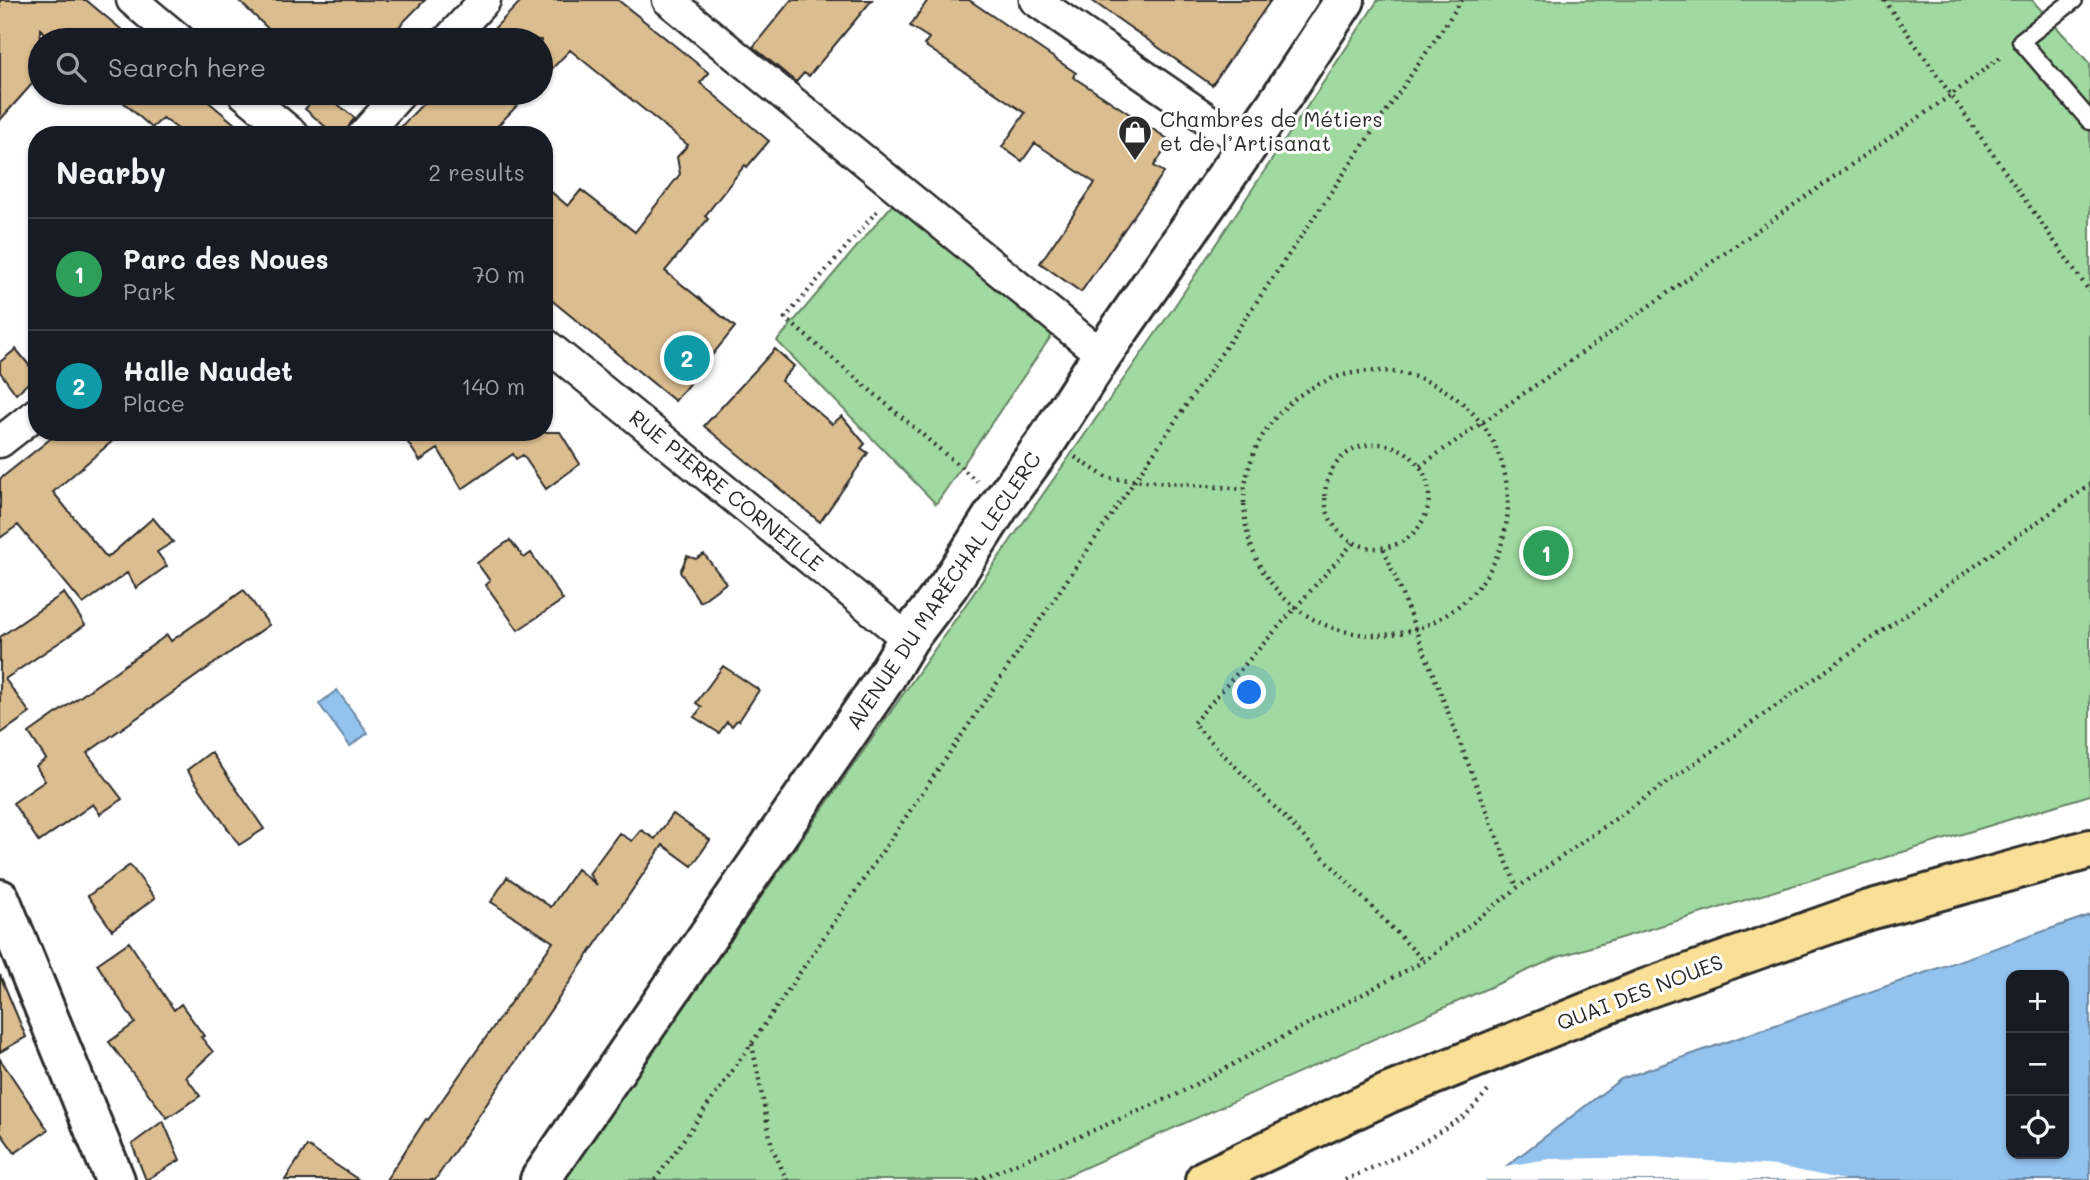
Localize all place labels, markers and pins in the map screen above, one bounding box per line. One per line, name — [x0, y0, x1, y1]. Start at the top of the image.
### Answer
place label: Chambres de Métiers et de l’Artisanat — [1160, 105, 1383, 156]
shop icon: Chambres de Métiers et de l’Artisanat — [1116, 113, 1154, 162]
pin: 2 — [664, 332, 710, 384]
pin: 1 — [1523, 527, 1569, 579]

